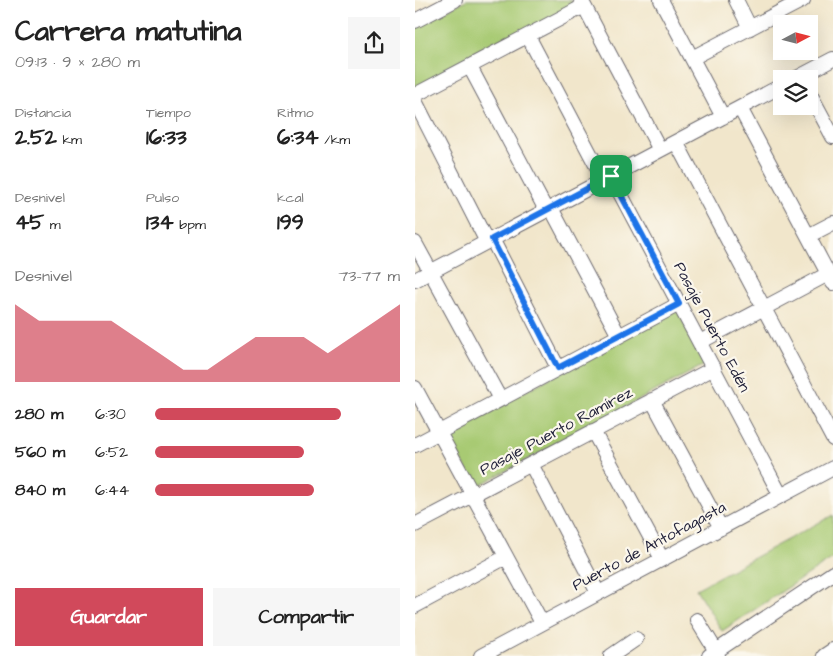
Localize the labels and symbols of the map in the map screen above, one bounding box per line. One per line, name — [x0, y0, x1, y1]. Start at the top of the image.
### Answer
north arrow — [773, 15, 817, 60]
pin — [590, 155, 632, 197]
street label: Pasaje Puerto Edén — [668, 258, 756, 396]
street label: Pasaje Puerto Ramírez — [476, 381, 636, 481]
street label: Puerto de Antofagasta — [568, 496, 730, 597]

